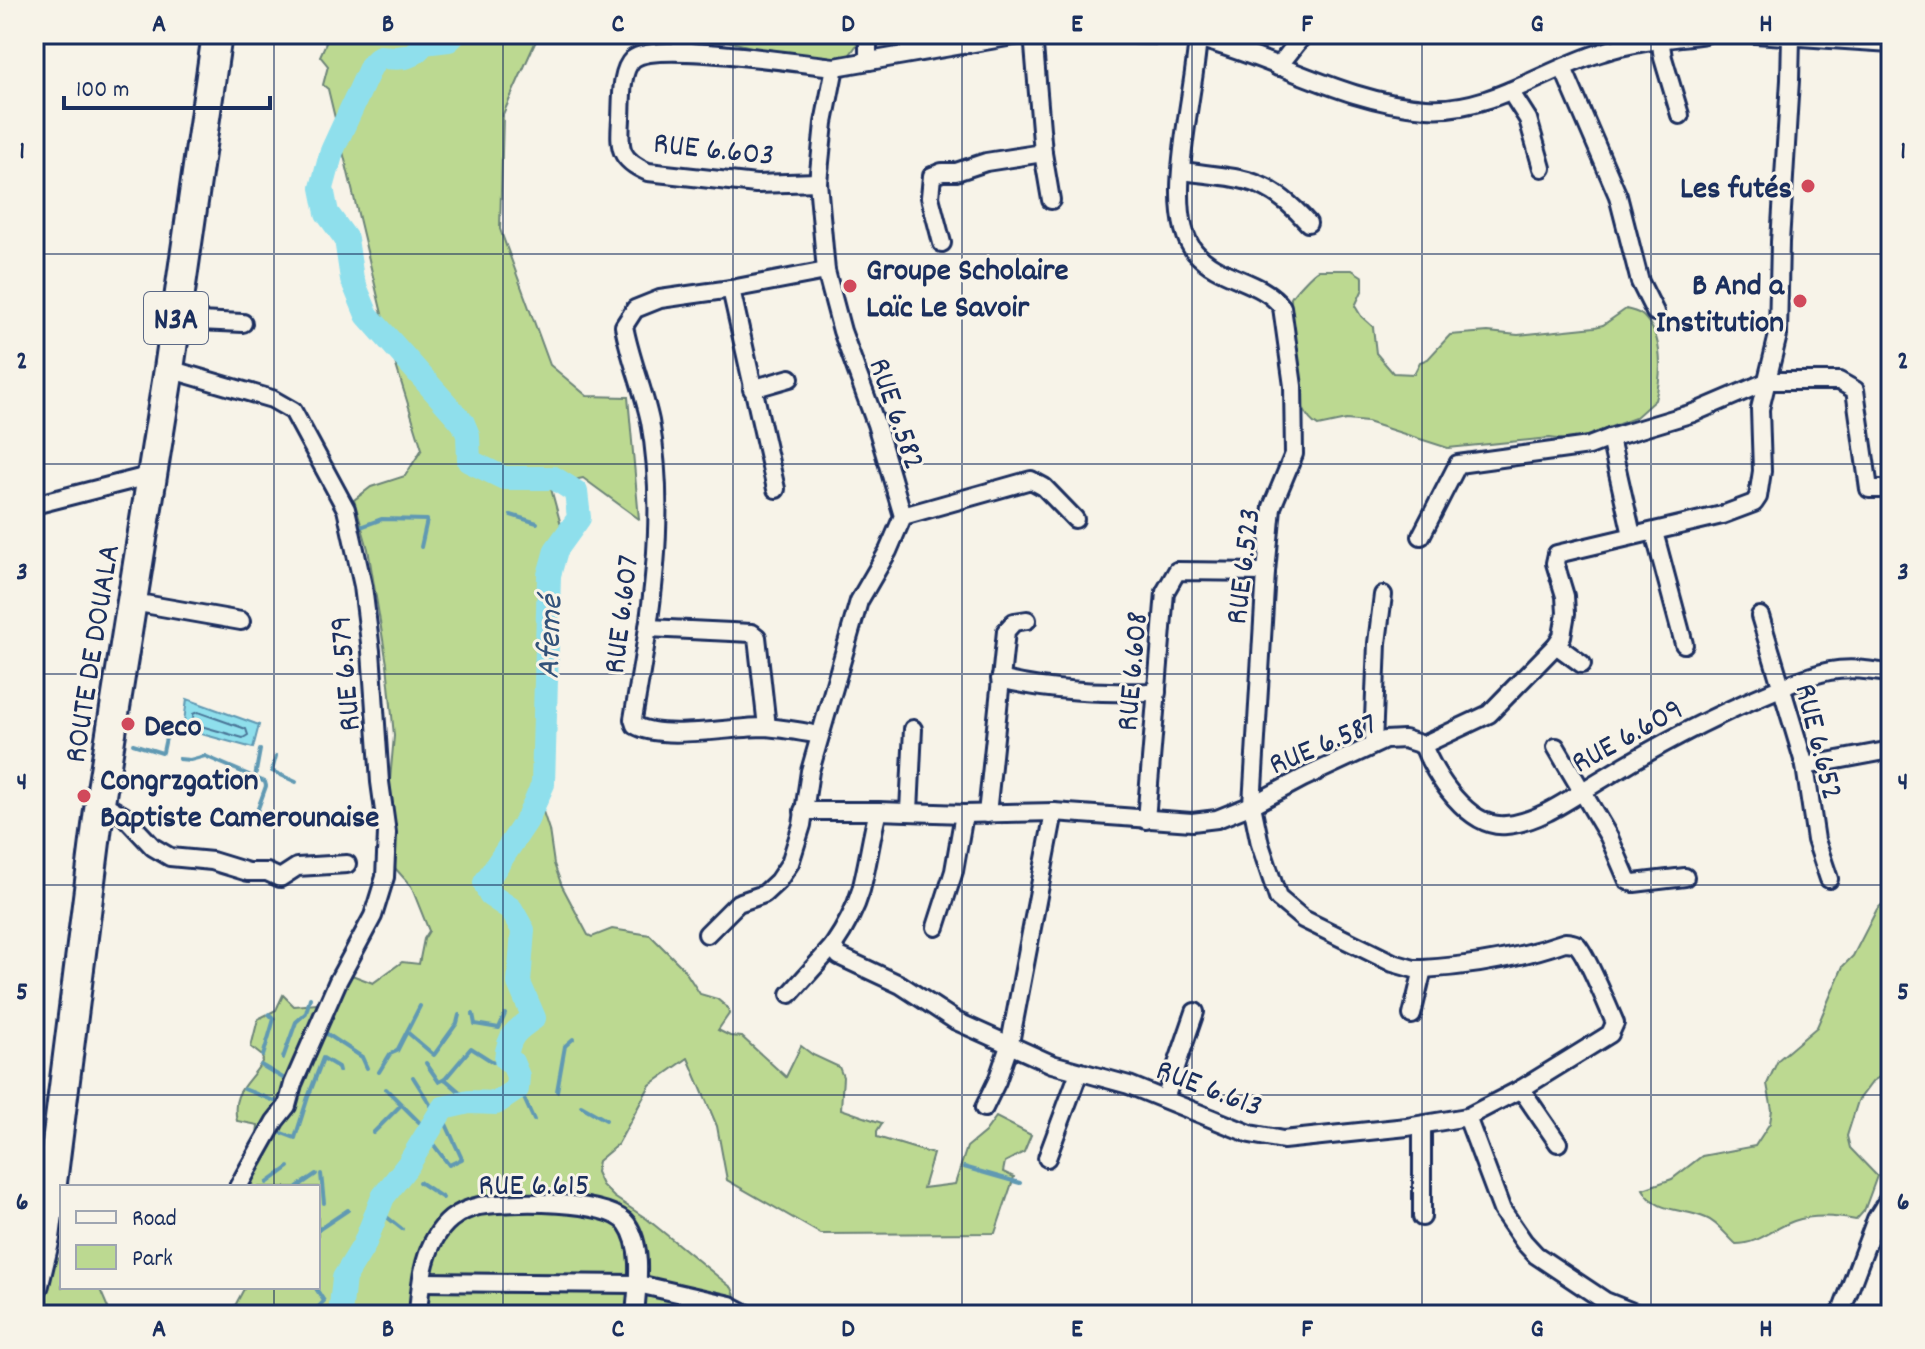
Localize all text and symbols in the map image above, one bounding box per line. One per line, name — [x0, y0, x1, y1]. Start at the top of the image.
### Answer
text: A — [152, 7, 166, 44]
text: B — [382, 7, 394, 44]
text: C — [612, 7, 625, 44]
text: D — [841, 7, 855, 44]
text: E — [1071, 7, 1083, 44]
text: F — [1301, 7, 1313, 44]
text: G — [1530, 7, 1544, 44]
text: H — [1759, 7, 1773, 44]
scale bar — [64, 60, 270, 110]
text: 100 m — [76, 74, 129, 108]
street label: RUE 6.603 — [651, 123, 776, 181]
text: 1 — [19, 134, 25, 171]
text: 1 — [1900, 134, 1906, 171]
place label: Les futés — [1680, 168, 1792, 214]
marker: Les futés — [1799, 177, 1817, 195]
place label: Groupe Scholaire Laïc Le Savoir — [866, 250, 1069, 333]
place label: B And a Institution — [1656, 265, 1785, 348]
marker: Groupe Scholaire Laïc Le Savoir — [841, 277, 859, 295]
road number: N3A — [144, 292, 208, 344]
marker: B And a Institution — [1791, 292, 1809, 310]
text: 2 — [16, 344, 28, 381]
text: 2 — [1897, 344, 1909, 381]
street label: RUE 6.582 — [854, 353, 935, 477]
street label: RUE 6.523 — [1216, 506, 1276, 627]
street label: ROUTE DE DOUALA — [55, 541, 135, 766]
street label: RUE 6.607 — [594, 553, 654, 677]
text: 3 — [16, 555, 28, 592]
text: 3 — [1897, 555, 1909, 592]
water label: Afemé — [527, 591, 579, 680]
street label: RUE 6.608 — [1107, 610, 1163, 733]
street label: RUE 6.579 — [320, 614, 376, 733]
street label: RUE 6.652 — [1780, 679, 1853, 805]
street label: RUE 6.609 — [1564, 689, 1693, 788]
street label: RUE 6.587 — [1263, 703, 1385, 790]
place label: Deco — [144, 706, 202, 752]
marker: Deco — [119, 715, 137, 733]
place label: Congrzgation Baptiste Camerounaise — [100, 760, 379, 843]
text: 4 — [17, 765, 27, 802]
text: 4 — [1898, 765, 1908, 802]
marker: Congrzgation Baptiste Camerounaise — [75, 787, 93, 805]
text: 5 — [16, 975, 28, 1012]
text: 5 — [1897, 975, 1909, 1012]
street label: RUE 6.613 — [1148, 1049, 1268, 1132]
street label: RUE 6.615 — [478, 1165, 590, 1211]
text: 6 — [16, 1185, 28, 1222]
legend — [60, 1185, 320, 1289]
text: 6 — [1897, 1185, 1909, 1222]
text: Road — [132, 1203, 177, 1237]
text: Park — [132, 1243, 173, 1277]
text: A — [152, 1312, 166, 1349]
text: B — [382, 1312, 394, 1349]
text: C — [612, 1312, 625, 1349]
text: D — [841, 1312, 855, 1349]
text: E — [1071, 1312, 1083, 1349]
text: F — [1301, 1312, 1313, 1349]
text: G — [1530, 1312, 1544, 1349]
text: H — [1759, 1312, 1773, 1349]

